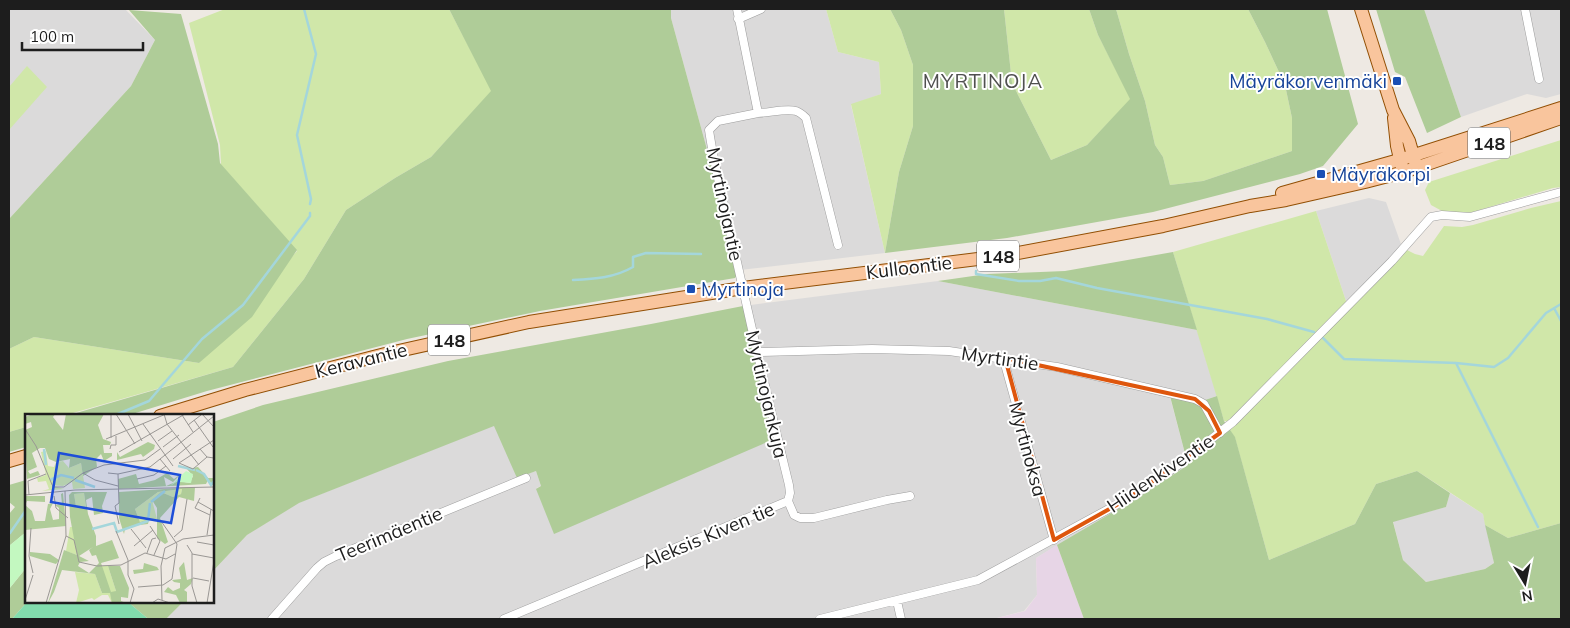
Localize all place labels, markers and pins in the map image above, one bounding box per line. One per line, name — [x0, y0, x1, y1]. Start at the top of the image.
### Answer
place label: Mäyräkorvenmäki — [1229, 69, 1387, 93]
marker: Mäyräkorvenmäki — [1391, 75, 1403, 87]
place label: Mäyräkorpi — [1331, 162, 1430, 186]
marker: Mäyräkorpi — [1315, 168, 1327, 180]
place label: Myrtinoja — [701, 277, 784, 301]
marker: Myrtinoja — [685, 283, 697, 295]

